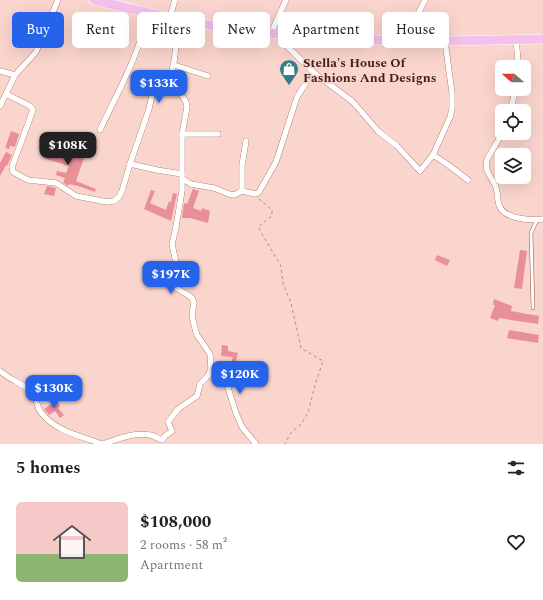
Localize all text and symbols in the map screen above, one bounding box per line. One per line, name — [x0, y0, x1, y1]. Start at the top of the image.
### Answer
chip: Buy — [12, 12, 64, 48]
chip: Rent — [72, 12, 129, 48]
chip: Filters — [137, 12, 205, 48]
chip: New — [213, 12, 270, 48]
chip: Apartment — [278, 12, 374, 48]
chip: House — [382, 12, 449, 48]
place label: Stella's House Of Fashions And Designs — [303, 53, 436, 88]
shop icon: Stella's House Of Fashions And Designs — [278, 58, 300, 86]
north arrow — [495, 60, 531, 96]
map controls — [495, 60, 531, 184]
pin: $133K — [131, 70, 187, 104]
text: $133K — [139, 73, 179, 93]
button: locate — [495, 104, 531, 140]
pin: $108K — [40, 132, 96, 166]
text: $108K — [48, 135, 88, 155]
button: layers — [495, 148, 531, 184]
pin: $197K — [143, 261, 199, 295]
text: $197K — [151, 264, 191, 284]
pin: $120K — [212, 361, 268, 395]
text: $120K — [220, 364, 260, 384]
pin: $130K — [26, 375, 82, 409]
text: $130K — [34, 378, 74, 398]
text: 5 homes — [16, 455, 81, 481]
icon: filters — [505, 457, 527, 479]
text: $108,000 — [140, 509, 211, 535]
icon: home — [48, 518, 96, 566]
icon: heart — [505, 531, 527, 553]
text: 2 rooms · 58 m² — [140, 535, 227, 555]
text: Apartment — [140, 555, 203, 575]

